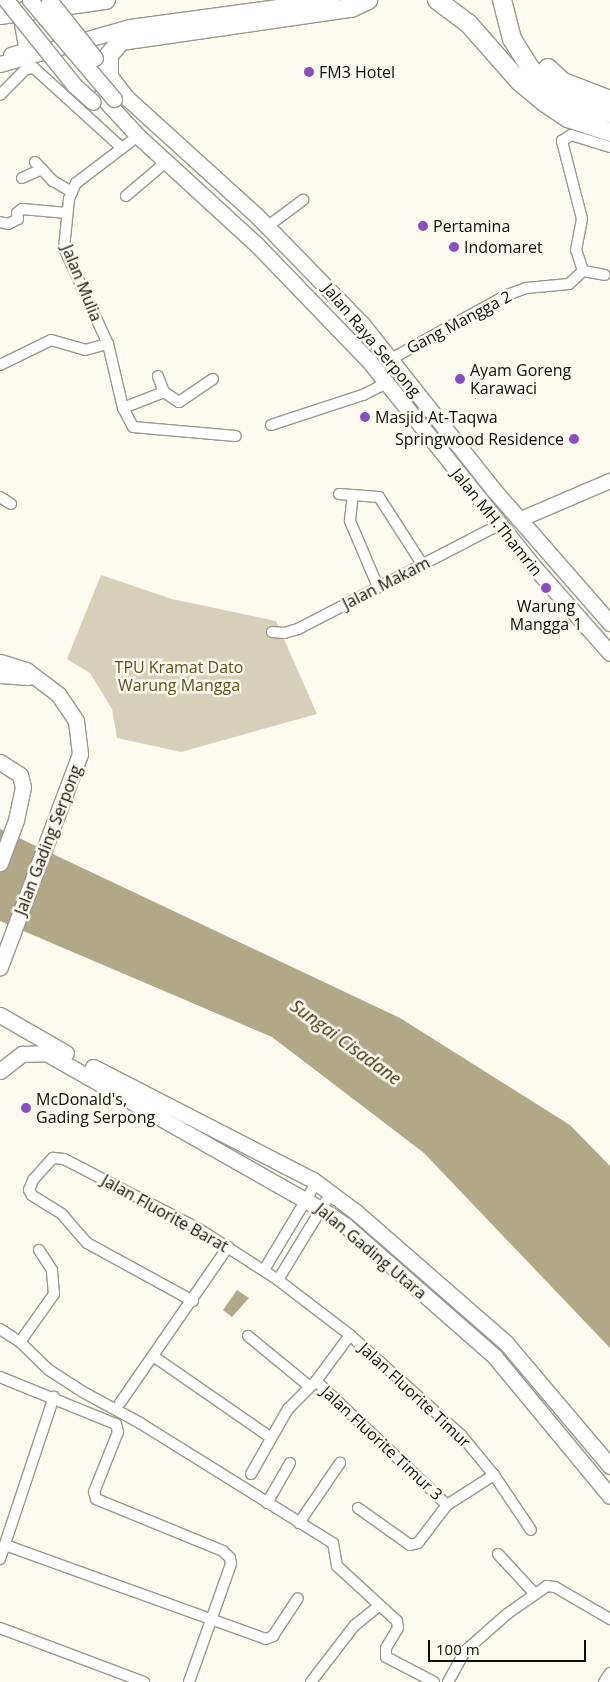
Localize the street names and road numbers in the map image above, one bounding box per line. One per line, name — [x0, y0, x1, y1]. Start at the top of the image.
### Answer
street label: Jalan Mulia — [58, 242, 106, 324]
street label: Jalan Raya Serpong — [319, 279, 425, 401]
street label: Gang Mangga 2 — [403, 286, 515, 358]
street label: Jalan MH.Thamrin — [448, 464, 546, 580]
street label: Jalan Makam — [339, 553, 433, 613]
street label: Jalan Gading Serpong — [10, 762, 86, 918]
street label: Jalan Fluorite Barat — [98, 1170, 232, 1256]
street label: Jalan Gading Utara — [312, 1199, 430, 1303]
street label: Jalan Fluorite Timur — [355, 1338, 475, 1452]
street label: Jalan Fluorite Timur 3 — [317, 1382, 447, 1504]

